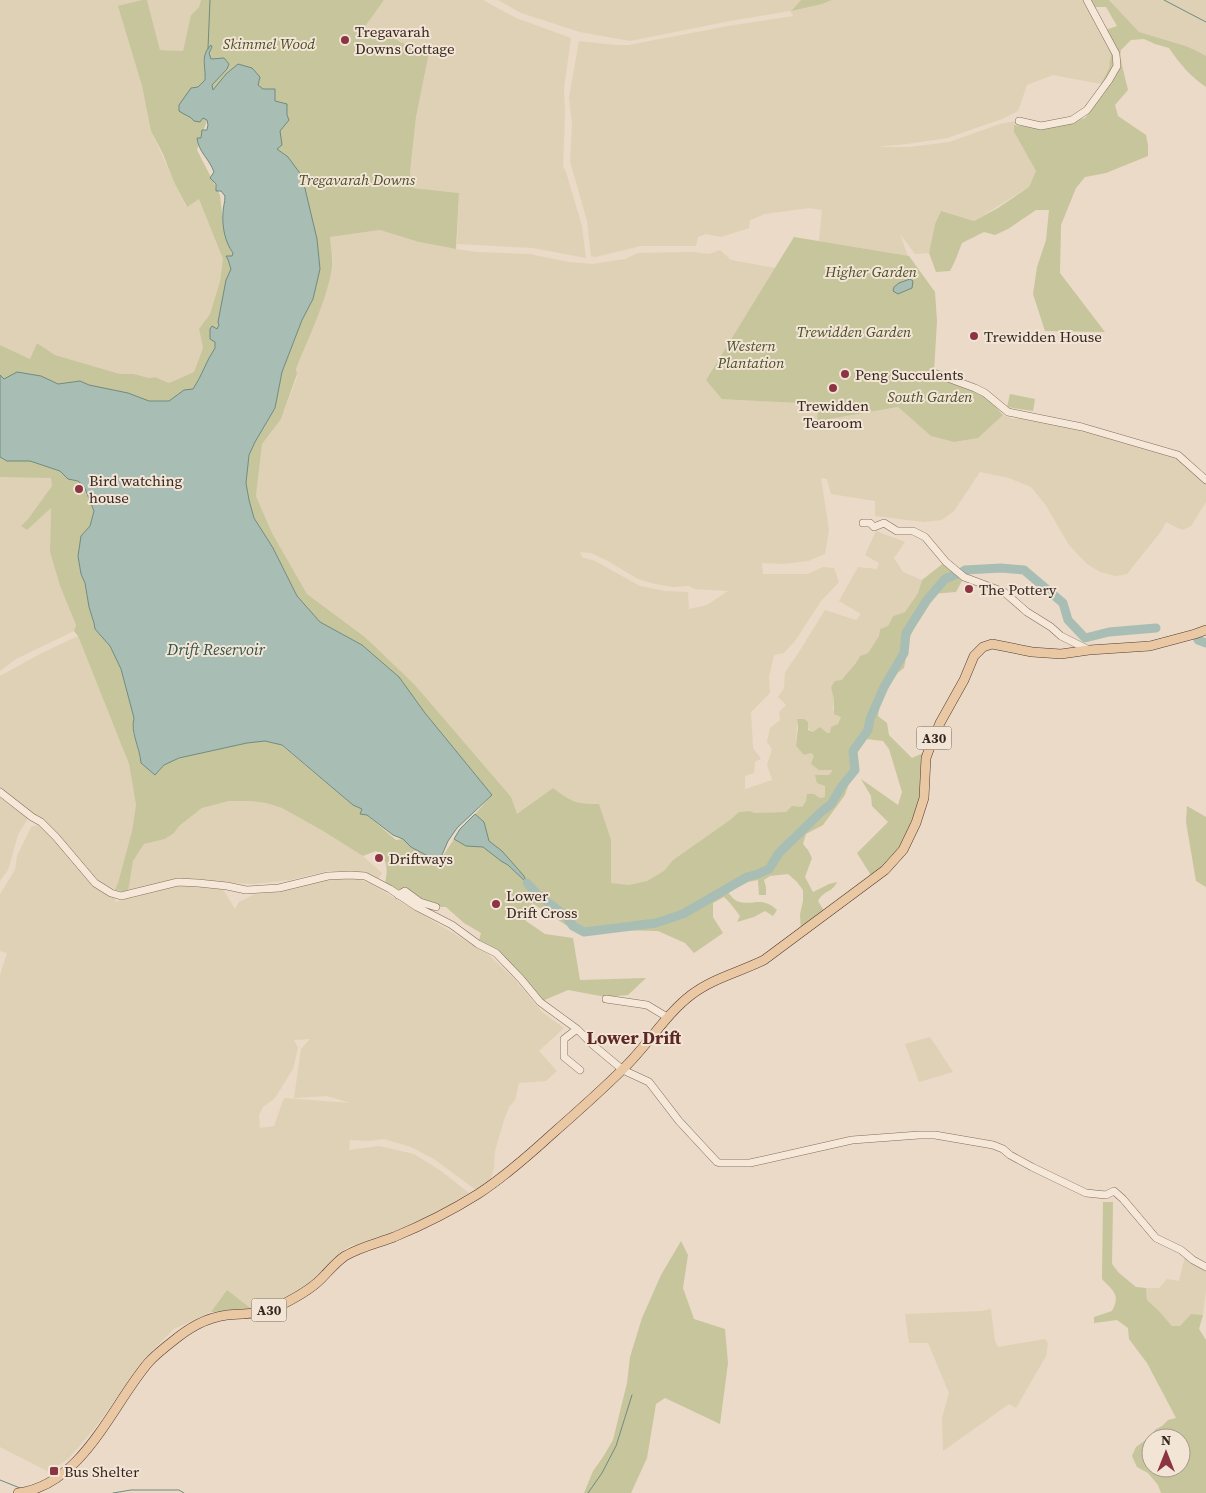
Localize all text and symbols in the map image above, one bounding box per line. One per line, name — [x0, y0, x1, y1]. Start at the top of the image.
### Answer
place label: Tregavarah Downs Cottage — [355, 21, 455, 59]
park label: Skimmel Wood — [223, 33, 315, 54]
marker: Tregavarah Downs Cottage — [339, 34, 351, 46]
park label: Tregavarah Downs — [299, 169, 416, 190]
park label: Higher Garden — [824, 261, 918, 282]
park label: Trewidden Garden — [797, 321, 912, 342]
place label: Trewidden House — [984, 326, 1102, 347]
marker: Trewidden House — [968, 330, 980, 342]
park label: Western Plantation — [717, 335, 785, 373]
place label: Peng Succulents — [855, 364, 964, 385]
marker: Peng Succulents — [839, 368, 851, 380]
marker: Trewidden Tearoom — [827, 382, 839, 394]
park label: South Garden — [887, 386, 973, 407]
place label: Trewidden Tearoom — [797, 395, 869, 433]
place label: Bird watching house — [89, 470, 183, 508]
marker: Bird watching house — [73, 483, 85, 495]
place label: The Pottery — [979, 579, 1057, 600]
marker: The Pottery — [963, 583, 975, 595]
water label: Drift Reservoir — [166, 638, 266, 660]
road number: A30 — [916, 726, 952, 750]
place label: Driftways — [389, 848, 453, 869]
marker: Driftways — [373, 852, 385, 864]
place label: Lower Drift Cross — [506, 885, 578, 923]
marker: Lower Drift Cross — [490, 898, 502, 910]
district label: Lower Drift — [587, 1025, 682, 1050]
road number: A30 — [252, 1298, 286, 1322]
north arrow — [1141, 1428, 1191, 1478]
text: N — [1161, 1430, 1171, 1450]
place label: Bus Shelter — [64, 1461, 140, 1482]
marker: Bus Shelter — [48, 1465, 60, 1477]

